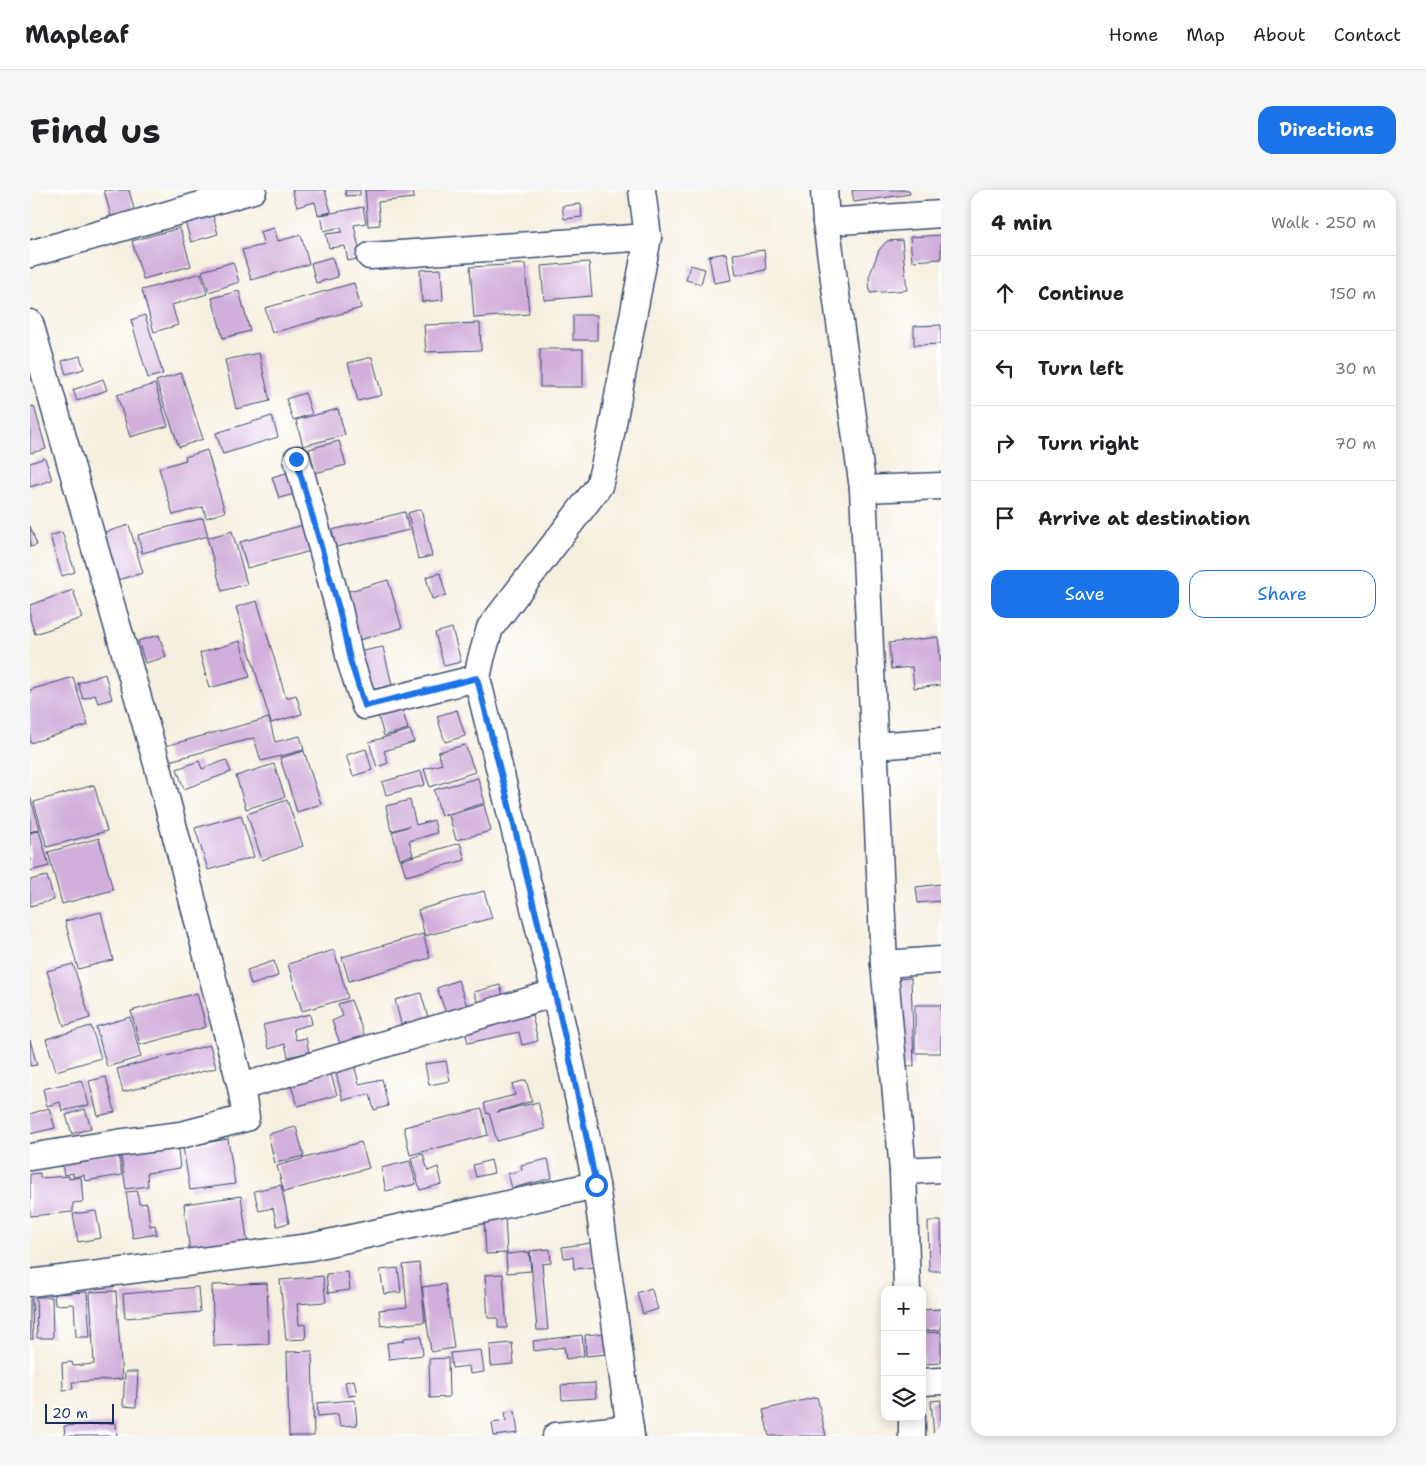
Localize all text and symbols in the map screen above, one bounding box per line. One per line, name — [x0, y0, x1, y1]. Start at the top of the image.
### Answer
text: Mapleaf — [25, 19, 129, 51]
text: Home — [1109, 23, 1158, 47]
text: Map — [1186, 23, 1225, 47]
text: About — [1253, 23, 1306, 47]
text: Contact — [1334, 23, 1401, 47]
button: Directions — [1258, 106, 1396, 154]
text: Find us — [30, 107, 161, 154]
text: 4 min — [991, 209, 1052, 237]
text: Walk · 250 m — [1271, 212, 1376, 233]
icon: ahead — [991, 279, 1019, 307]
text: Continue — [1038, 281, 1124, 306]
text: 150 m — [1329, 283, 1376, 304]
icon: left — [991, 354, 1019, 382]
text: Turn left — [1038, 356, 1124, 381]
text: 30 m — [1335, 358, 1376, 379]
icon: right — [991, 429, 1019, 457]
text: Turn right — [1038, 431, 1139, 456]
text: 70 m — [1335, 433, 1376, 454]
route end — [285, 448, 308, 471]
icon: arrive — [991, 504, 1019, 532]
text: Arrive at destination — [1038, 506, 1250, 531]
button: Save — [991, 570, 1179, 618]
button: Share — [1189, 570, 1376, 618]
route start — [585, 1174, 608, 1197]
map controls — [881, 1286, 926, 1421]
button: + — [881, 1286, 926, 1331]
button: − — [881, 1331, 926, 1376]
button: layers — [881, 1376, 926, 1421]
scale bar — [45, 1401, 114, 1424]
text: 20 m — [52, 1404, 88, 1422]

